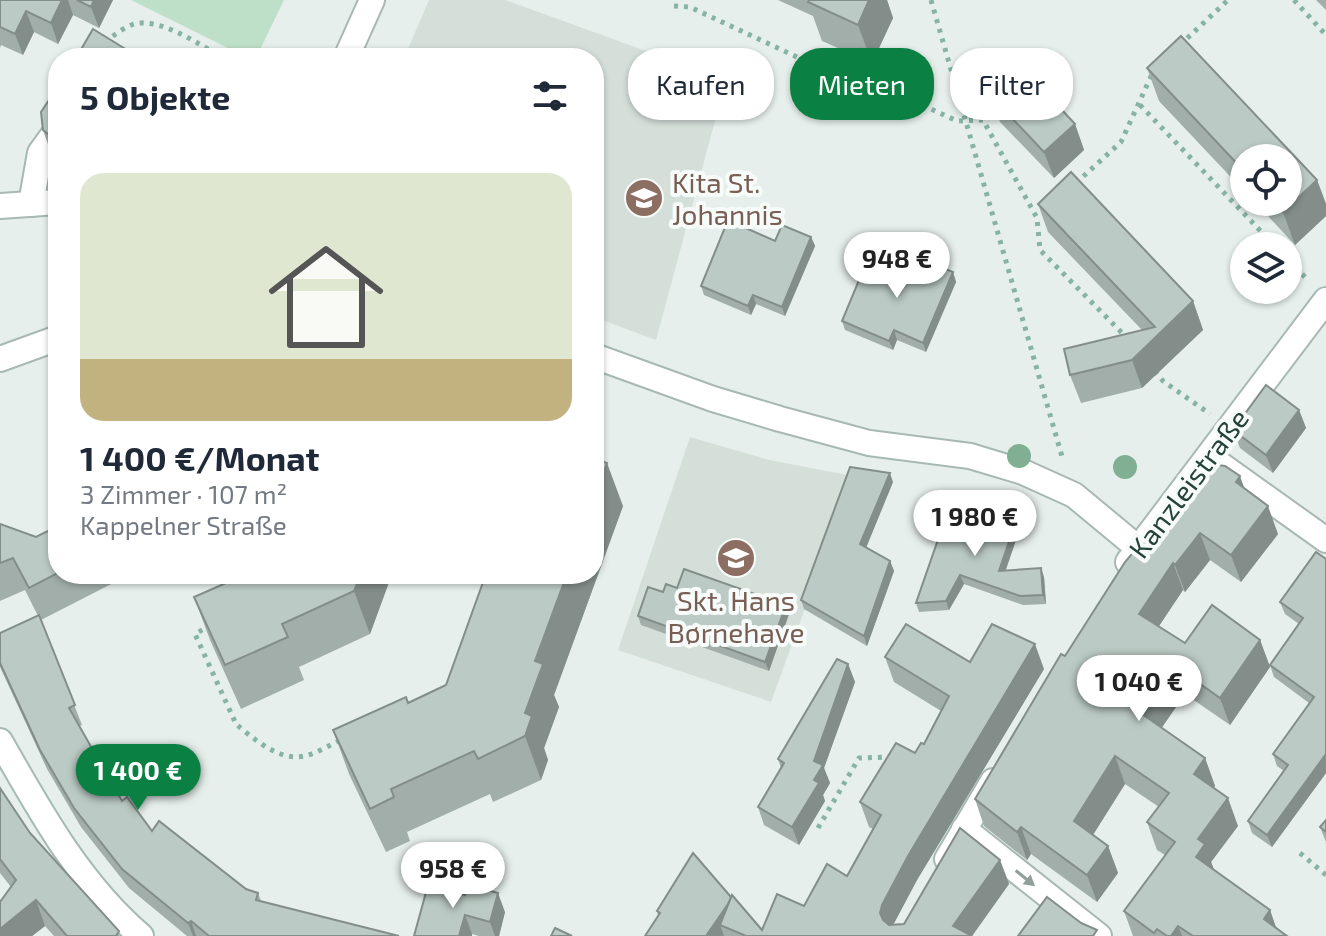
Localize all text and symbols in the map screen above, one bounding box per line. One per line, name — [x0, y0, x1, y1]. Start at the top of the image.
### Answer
chip: Kaufen — [628, 48, 774, 120]
chip: Mieten — [790, 48, 934, 120]
chip: Filter — [950, 48, 1073, 120]
icon: filters — [528, 74, 572, 118]
text: 5 Objekte — [80, 76, 230, 117]
map controls — [1230, 144, 1302, 304]
button: locate — [1230, 144, 1302, 216]
place label: Kita St. Johannis — [672, 165, 783, 231]
school or university icon: Kita St. Johannis — [623, 177, 665, 219]
icon: home — [254, 225, 398, 369]
pin: 948 € — [841, 232, 953, 300]
button: layers — [1230, 232, 1302, 304]
text: 948 € — [862, 242, 932, 273]
street label: Kanzleistraße — [1121, 402, 1255, 564]
text: 1 400 €/Monat — [80, 437, 320, 478]
text: 3 Zimmer · 107 m² — [80, 478, 287, 509]
pin: 1 980 € — [901, 490, 1049, 558]
text: 1 980 € — [931, 500, 1019, 531]
text: Kappelner Straße — [80, 509, 287, 540]
school or university icon: Skt. Hans Børnehave — [715, 537, 757, 579]
place label: Skt. Hans Børnehave — [667, 583, 805, 649]
pin: 1 040 € — [1065, 655, 1213, 723]
text: 1 040 € — [1095, 665, 1183, 696]
pin: 1 400 € — [64, 744, 212, 812]
text: 1 400 € — [94, 754, 182, 785]
pin: 958 € — [397, 842, 509, 910]
text: 958 € — [419, 852, 487, 883]
one-way arrow — [1015, 869, 1035, 885]

